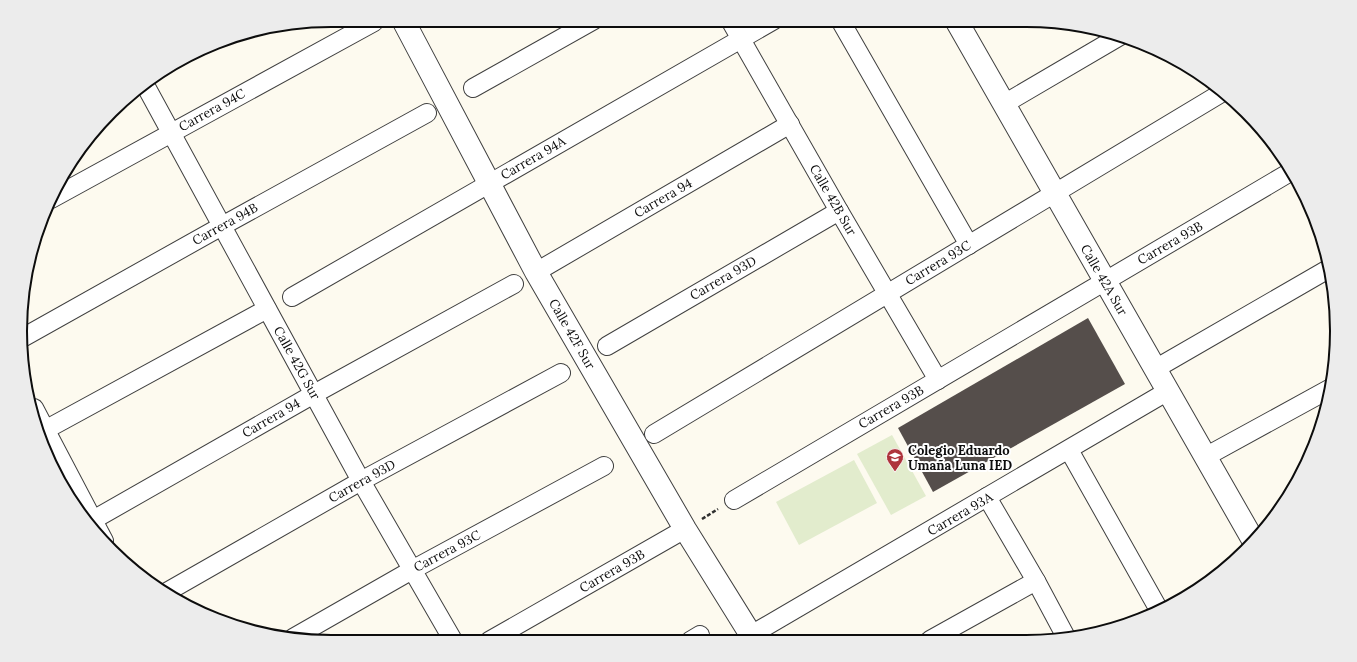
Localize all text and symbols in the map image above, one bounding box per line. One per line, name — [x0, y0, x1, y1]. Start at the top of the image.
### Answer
street label: Carrera 94C — [176, 85, 248, 135]
street label: Carrera 94A — [497, 132, 569, 183]
street label: Calle 42B Sur — [806, 161, 860, 239]
street label: Carrera 94 — [631, 175, 695, 221]
street label: Carrera 94B — [189, 199, 261, 249]
street label: Carrera 93B — [1134, 218, 1206, 268]
street label: Carrera 93C — [902, 237, 974, 289]
street label: Calle 42A Sur — [1077, 241, 1131, 319]
street label: Carrera 93D — [687, 252, 760, 304]
street label: Calle 42F Sur — [545, 296, 599, 373]
street label: Calle 42G Sur — [270, 323, 324, 403]
street label: Carrera 93B — [855, 382, 927, 432]
street label: Carrera 94 — [239, 395, 303, 441]
place label: Colegio Eduardo Umaña Luna IED — [908, 442, 1012, 474]
school or university icon: Colegio Eduardo Umaña Luna IED — [885, 447, 905, 472]
street label: Carrera 93D — [325, 455, 399, 506]
street label: Carrera 93A — [924, 488, 996, 540]
street label: Carrera 93C — [411, 526, 483, 576]
street label: Carrera 93B — [576, 546, 648, 596]

